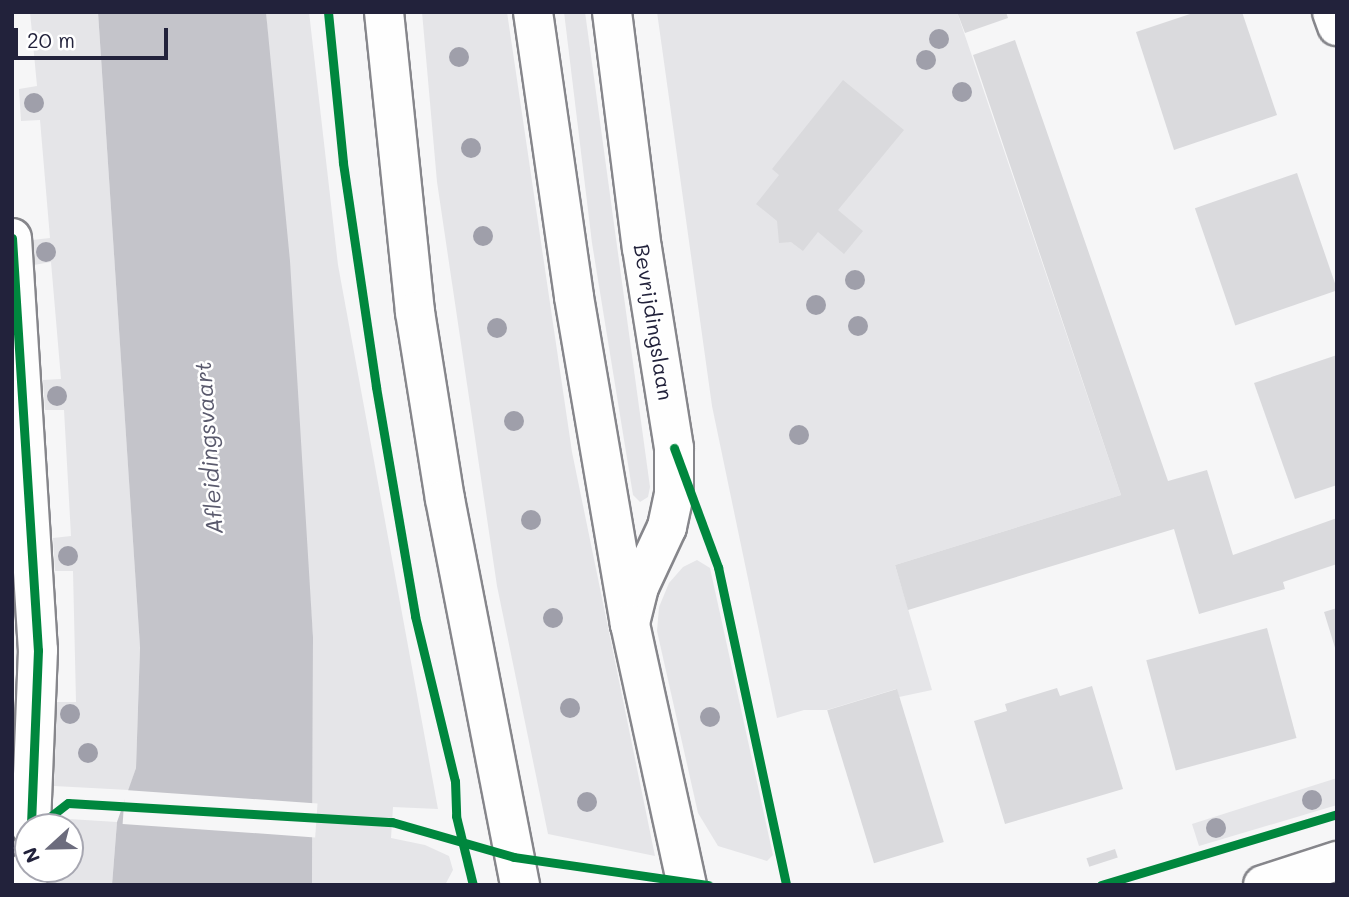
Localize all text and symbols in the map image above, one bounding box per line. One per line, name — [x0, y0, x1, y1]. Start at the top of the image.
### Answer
scale bar — [18, 14, 172, 58]
text: 20 m — [27, 26, 75, 53]
street label: Bevrijdingslaan — [629, 242, 679, 402]
water label: Afleidingsvaart — [188, 361, 228, 535]
north arrow — [14, 813, 84, 883]
text: N — [17, 844, 45, 867]

